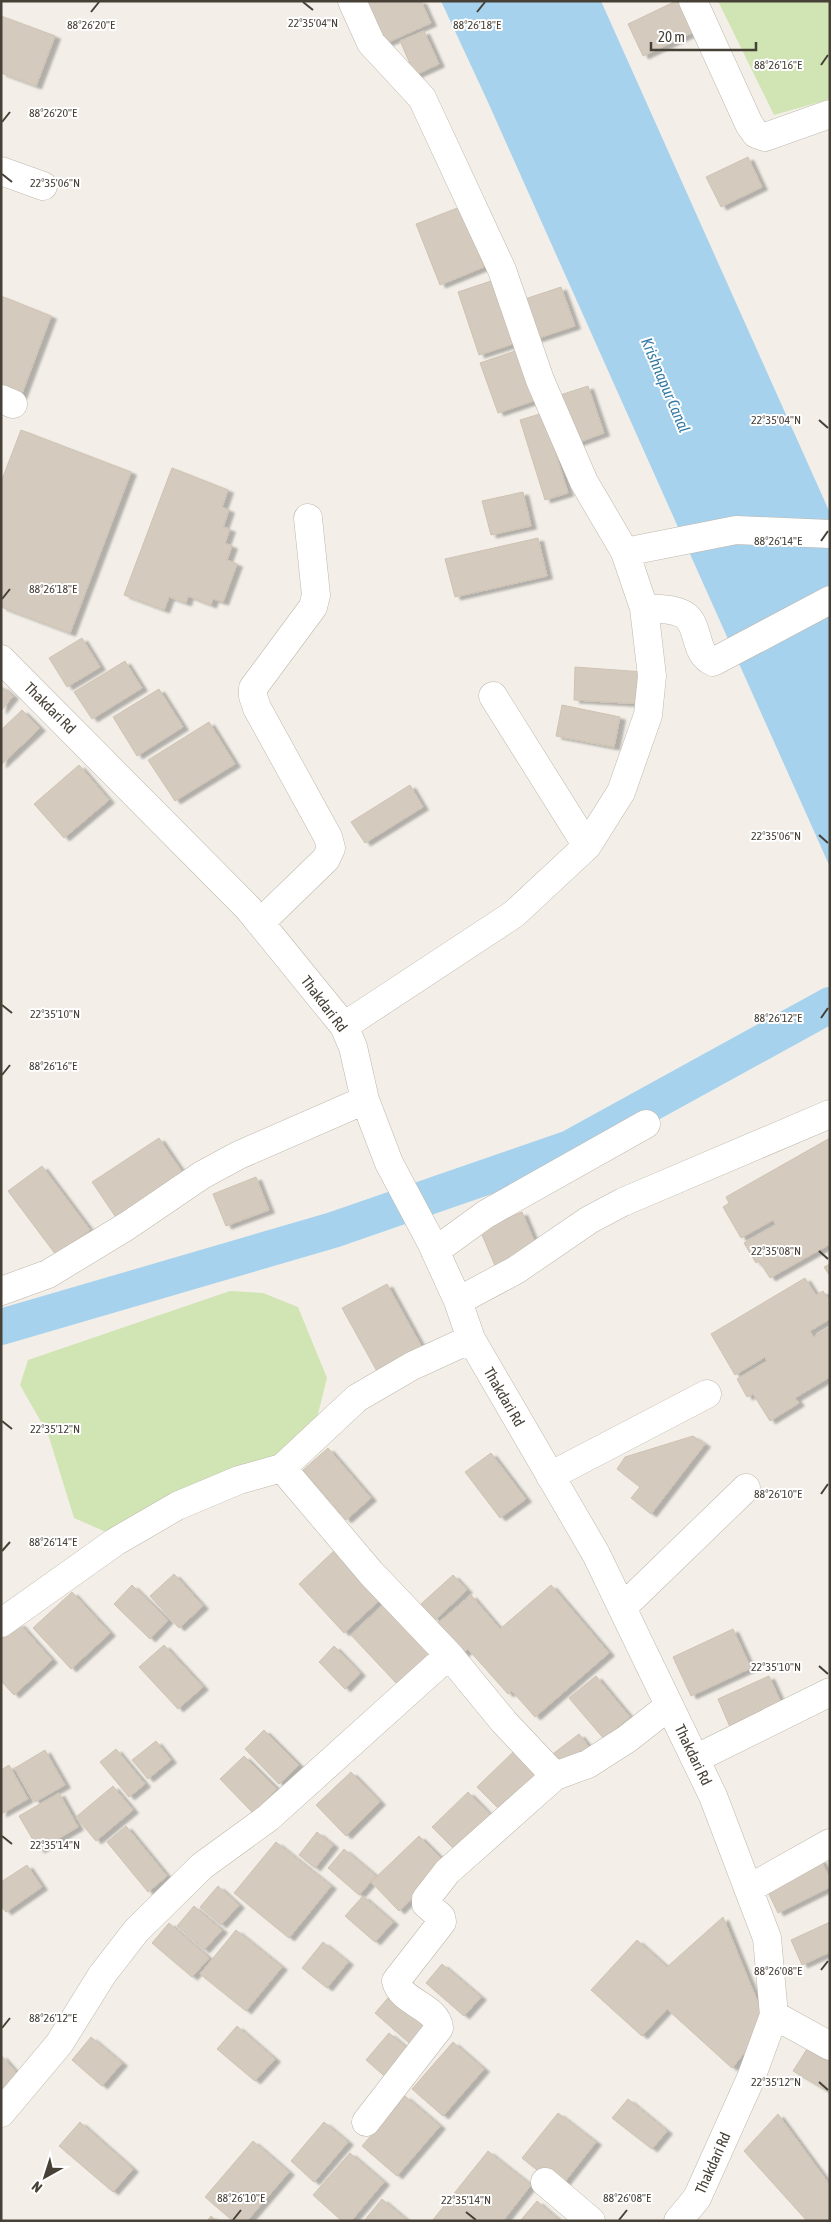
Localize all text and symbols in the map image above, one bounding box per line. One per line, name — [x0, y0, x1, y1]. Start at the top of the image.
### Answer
text: 22°35'04"N — [288, 16, 338, 30]
text: 88°26'20"E — [67, 18, 115, 32]
text: 88°26'18"E — [453, 18, 501, 32]
scale bar — [651, 20, 756, 52]
text: 20 m — [658, 28, 685, 45]
text: 88°26'16"E — [754, 58, 802, 72]
text: 88°26'20"E — [29, 106, 77, 120]
text: 22°35'06"N — [30, 176, 80, 190]
water label: Krishnapur Canal — [637, 335, 694, 435]
text: 22°35'04"N — [751, 413, 801, 427]
text: 88°26'14"E — [754, 534, 802, 548]
text: 88°26'18"E — [29, 582, 77, 596]
street label: Thakdari Rd — [21, 678, 80, 737]
text: 22°35'06"N — [751, 829, 801, 843]
street label: Thakdari Rd — [298, 972, 351, 1035]
text: 22°35'10"N — [30, 1007, 80, 1021]
text: 88°26'12"E — [754, 1011, 802, 1025]
text: 88°26'16"E — [29, 1059, 77, 1073]
text: 22°35'08"N — [751, 1244, 801, 1258]
street label: Thakdari Rd — [481, 1364, 528, 1429]
text: 22°35'12"N — [30, 1422, 80, 1436]
text: 88°26'10"E — [754, 1487, 802, 1501]
text: 88°26'14"E — [29, 1535, 77, 1549]
text: 22°35'10"N — [751, 1660, 801, 1674]
street label: Thakdari Rd — [671, 1722, 715, 1788]
text: 22°35'14"N — [30, 1838, 80, 1852]
text: 88°26'08"E — [754, 1964, 802, 1978]
text: 88°26'12"E — [29, 2011, 77, 2025]
text: 22°35'12"N — [751, 2075, 801, 2089]
street label: Thakdari Rd — [691, 2129, 734, 2196]
north arrow — [20, 2152, 70, 2202]
text: N — [29, 2178, 45, 2196]
text: 88°26'10"E — [217, 2191, 265, 2205]
text: 88°26'08"E — [603, 2191, 651, 2205]
text: 22°35'14"N — [441, 2193, 491, 2207]

